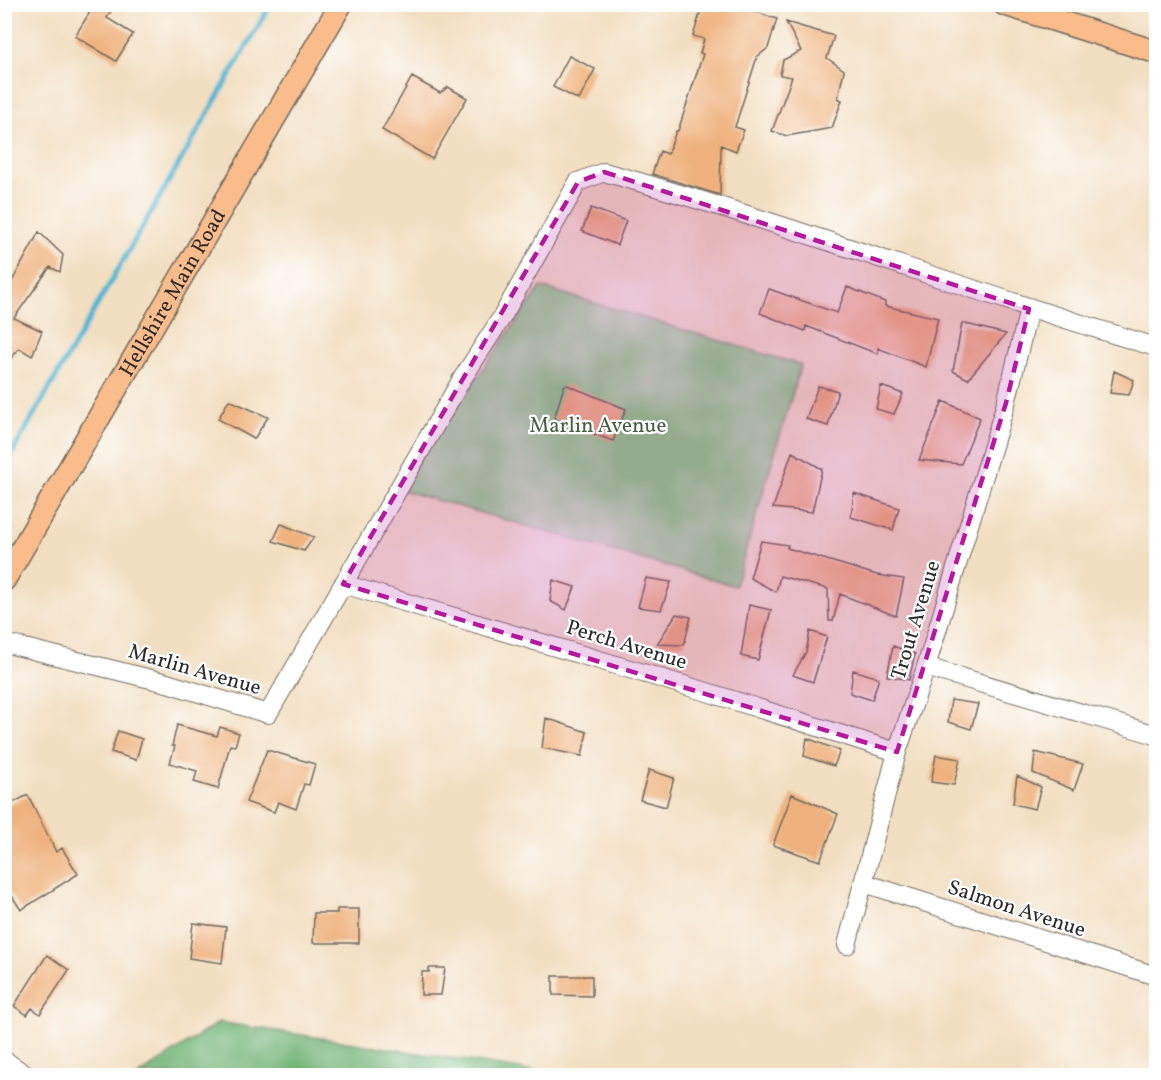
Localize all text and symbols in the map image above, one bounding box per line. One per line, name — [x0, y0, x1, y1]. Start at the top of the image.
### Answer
street label: Hellshire Main Road — [113, 204, 234, 383]
park label: Marlin Avenue — [530, 412, 666, 441]
street label: Trout Avenue — [885, 557, 948, 684]
street label: Perch Avenue — [563, 613, 691, 678]
street label: Marlin Avenue — [125, 638, 264, 703]
street label: Salmon Avenue — [944, 873, 1089, 945]

